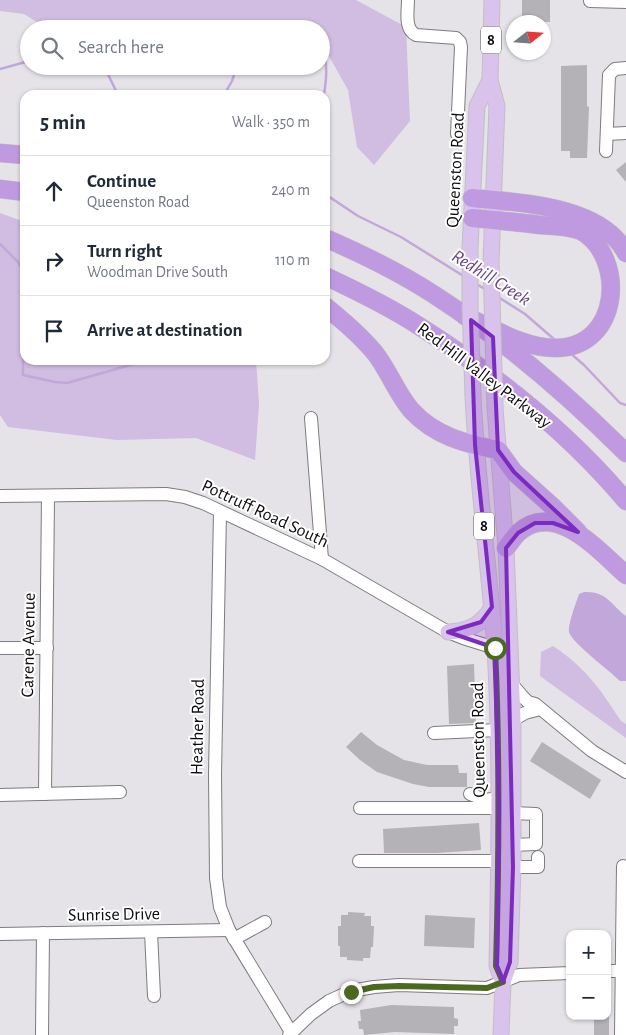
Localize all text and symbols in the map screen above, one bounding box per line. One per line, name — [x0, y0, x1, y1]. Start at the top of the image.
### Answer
north arrow — [506, 15, 551, 60]
search box — [20, 20, 330, 75]
road number: 8 — [481, 26, 501, 54]
icon: search — [38, 34, 66, 62]
text: Search here — [78, 38, 164, 57]
text: 5 min — [40, 112, 86, 133]
street label: Queenston Road — [444, 112, 468, 228]
text: Walk · 350 m — [232, 114, 310, 130]
text: Continue — [87, 172, 156, 191]
icon: ahead — [40, 177, 68, 205]
text: 240 m — [271, 182, 310, 198]
text: Queenston Road — [87, 194, 190, 210]
text: Turn right — [87, 242, 162, 261]
water label: Redhill Creek — [448, 246, 534, 310]
icon: right — [40, 247, 68, 275]
text: 110 m — [275, 252, 310, 268]
text: Woodman Drive South — [87, 264, 228, 280]
icon: arrive — [40, 317, 68, 345]
street label: Red Hill Valley Parkway — [414, 320, 555, 432]
text: Arrive at destination — [87, 321, 243, 340]
street label: Pottruff Road South — [199, 477, 331, 551]
road number: 8 — [474, 512, 494, 540]
street label: Carene Avenue — [19, 593, 39, 697]
route start — [484, 637, 507, 660]
street label: Heather Road — [188, 679, 208, 775]
street label: Queenston Road — [469, 682, 489, 798]
street label: Sunrise Drive — [68, 905, 160, 925]
map controls — [566, 930, 611, 1020]
button: + — [566, 930, 611, 975]
button: − — [566, 975, 611, 1020]
route end — [340, 981, 363, 1004]

